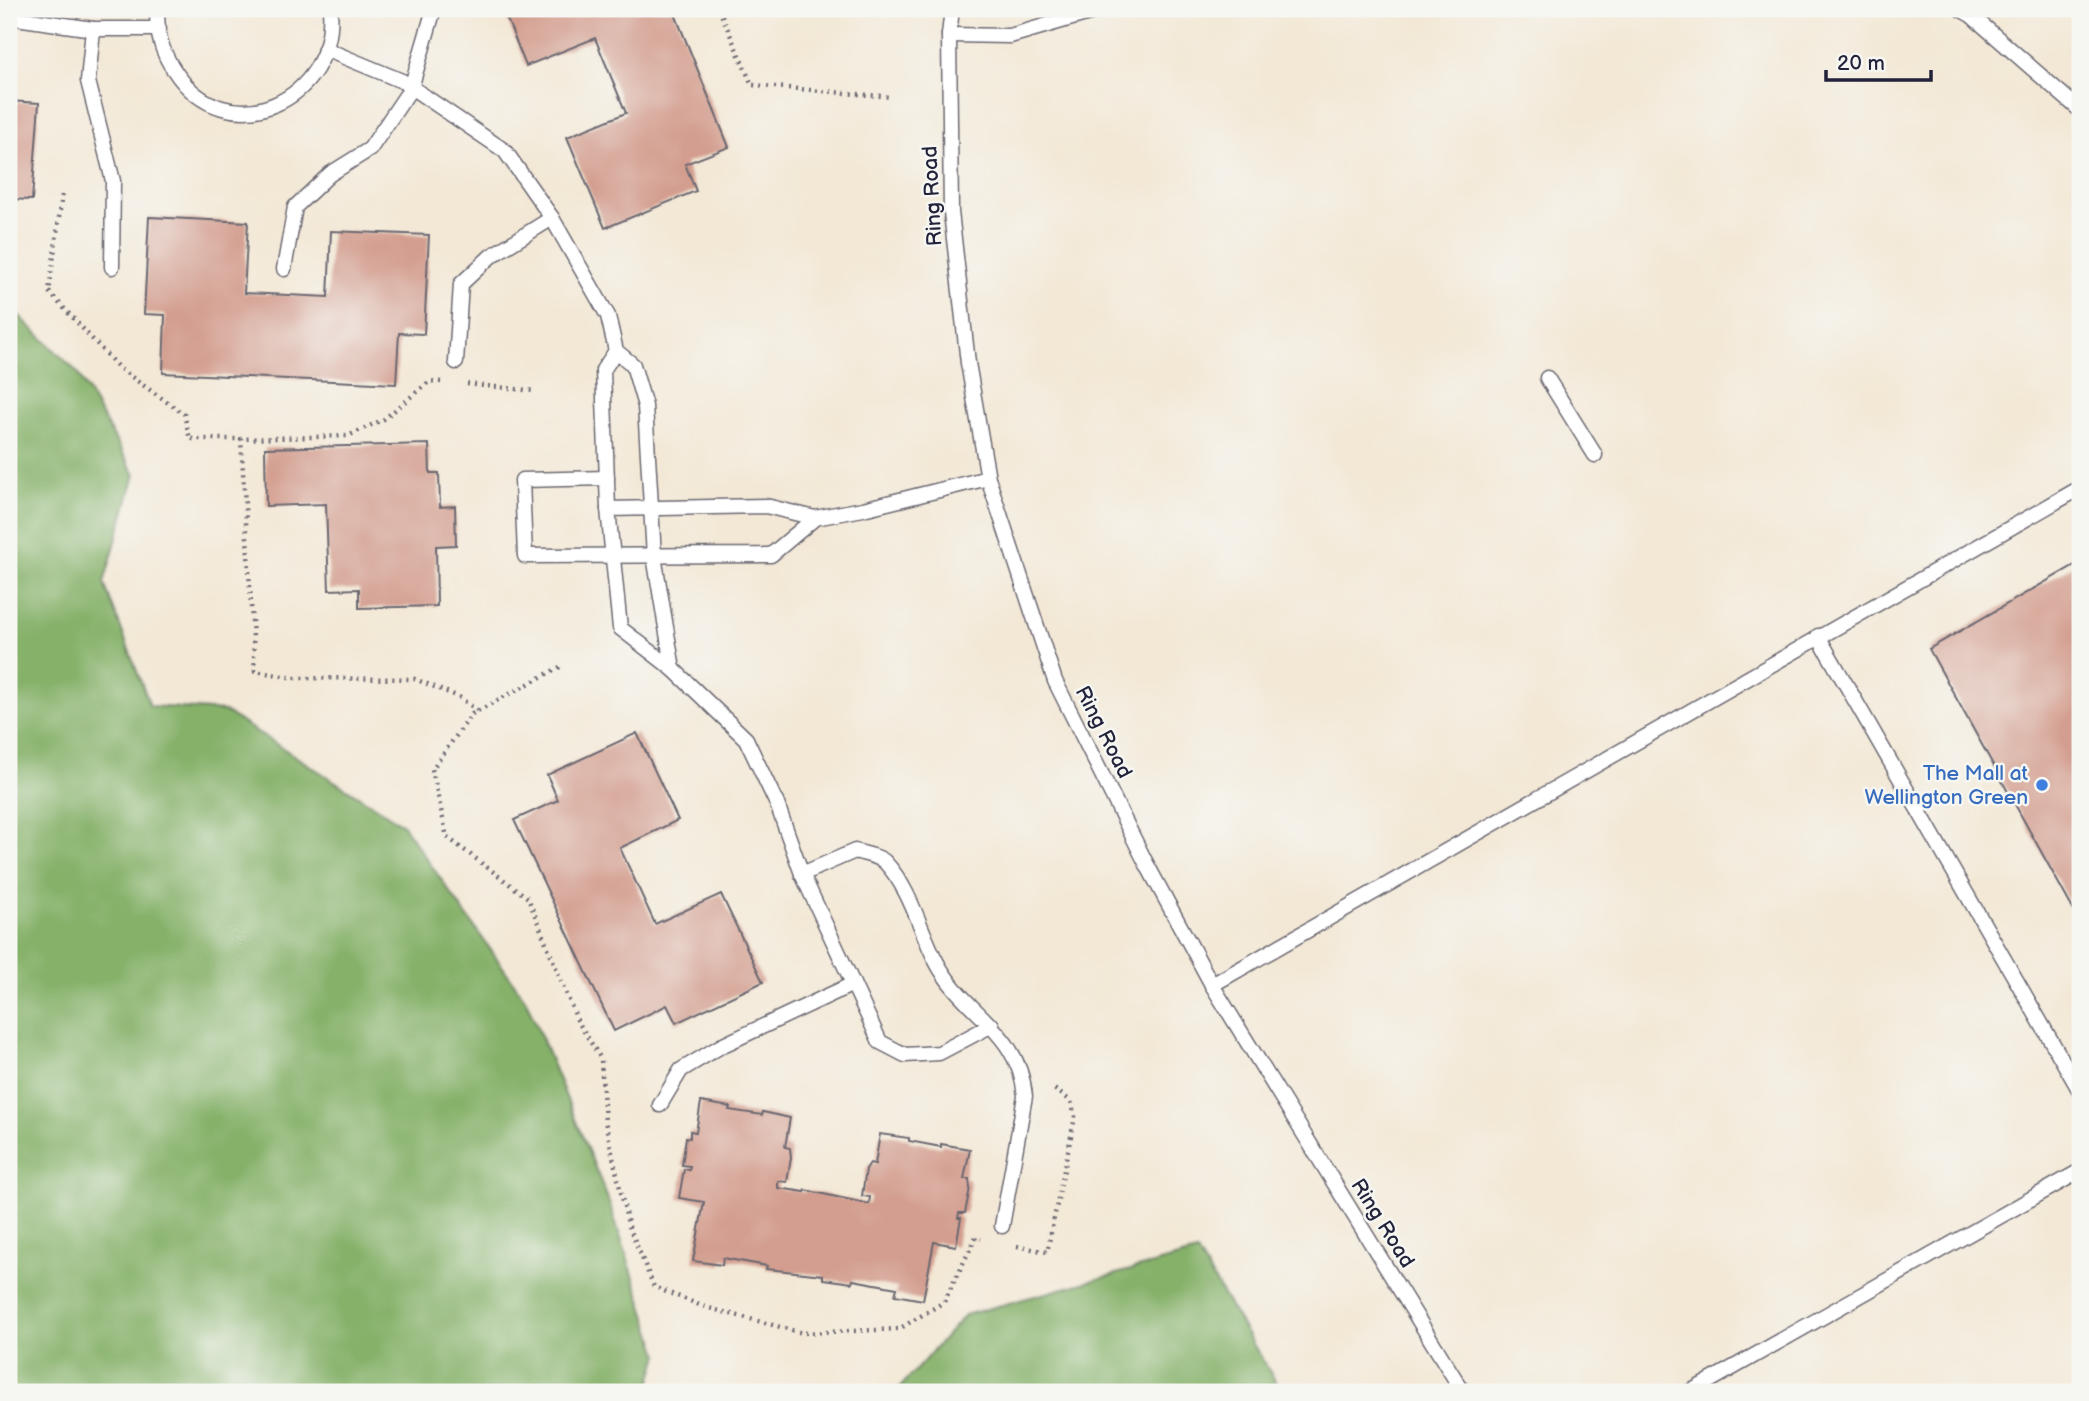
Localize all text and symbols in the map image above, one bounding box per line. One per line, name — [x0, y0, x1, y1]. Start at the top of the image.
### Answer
scale bar — [1826, 38, 1932, 82]
text: 20 m — [1837, 51, 1885, 76]
street label: Ring Road — [917, 145, 948, 247]
street label: Ring Road — [1070, 682, 1137, 783]
place label: The Mall at Wellington Green — [1864, 761, 2029, 810]
marker: The Mall at Wellington Green — [2034, 777, 2050, 793]
street label: Ring Road — [1345, 1174, 1420, 1272]

